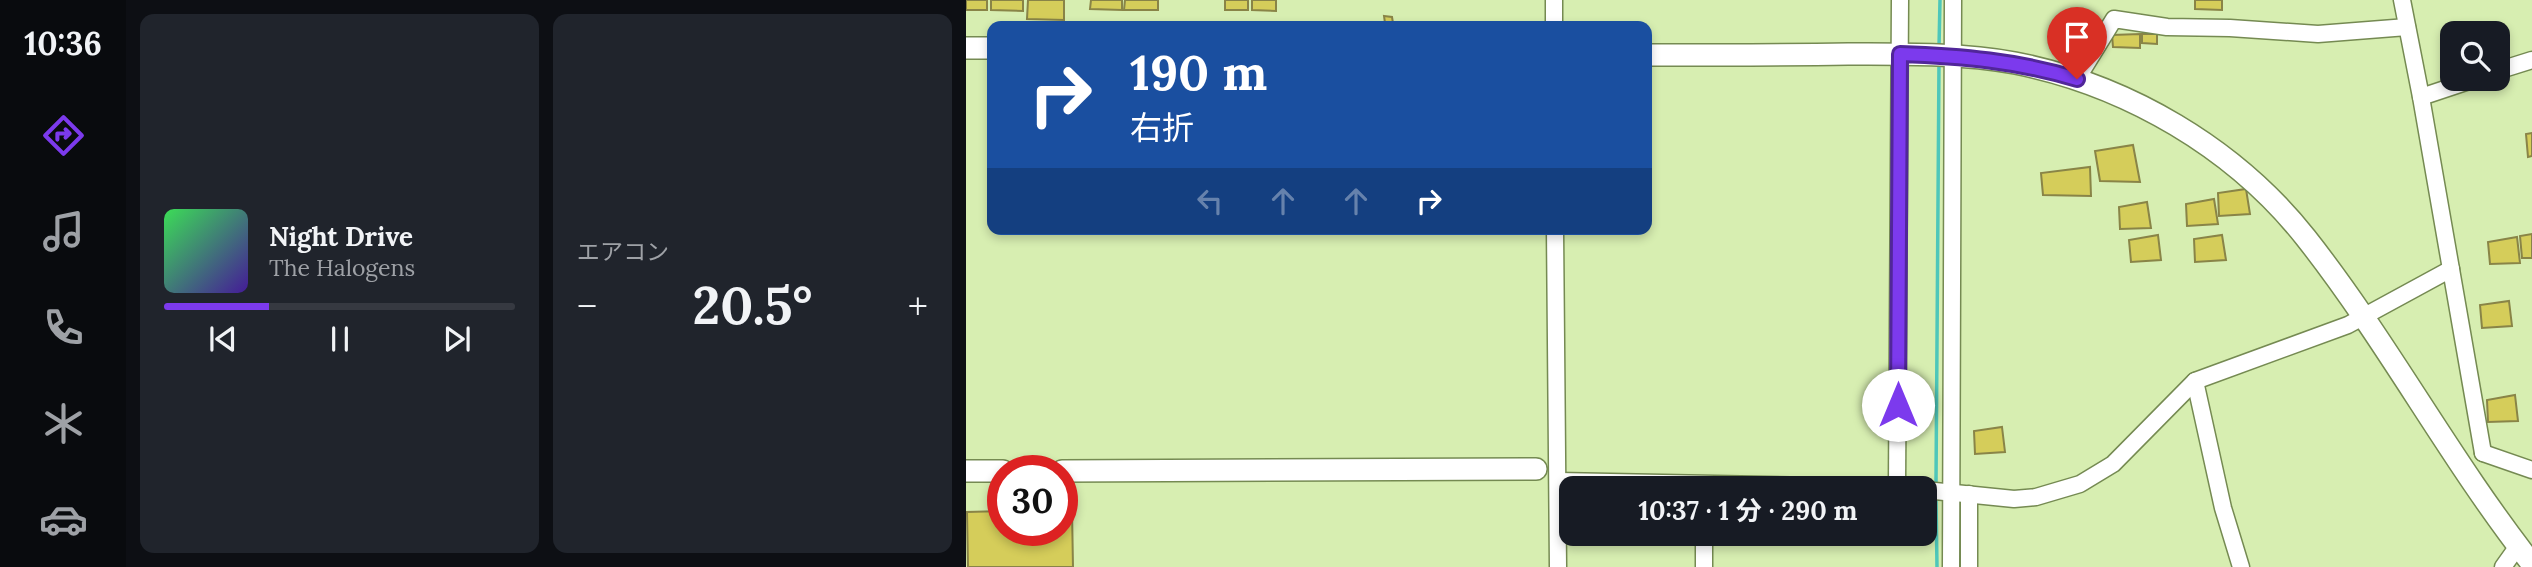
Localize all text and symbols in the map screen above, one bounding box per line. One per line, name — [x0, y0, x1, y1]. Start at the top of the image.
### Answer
pin — [2047, 7, 2107, 79]
icon: arrive — [2058, 18, 2096, 56]
map controls — [2440, 21, 2510, 91]
button: search — [2440, 21, 2510, 91]
text: 10:36 — [24, 23, 102, 64]
text: 190 m — [1130, 41, 1267, 103]
icon: right — [1015, 49, 1106, 140]
text: 右折 — [1130, 107, 1194, 148]
icon: directions — [39, 111, 88, 160]
icon: left — [1191, 182, 1229, 220]
icon: ahead — [1264, 182, 1302, 220]
icon: ahead — [1337, 182, 1375, 220]
icon: right — [1410, 182, 1448, 220]
icon: music — [39, 207, 88, 256]
text: Night Drive — [269, 220, 413, 253]
text: エアコン — [577, 237, 669, 266]
text: The Halogens — [269, 253, 415, 282]
text: 20.5° — [693, 272, 812, 338]
text: − — [577, 282, 597, 330]
text: + — [908, 282, 928, 330]
icon: phone — [39, 303, 88, 352]
icon: previous — [204, 320, 242, 358]
icon: pause — [321, 320, 359, 358]
icon: next — [438, 320, 476, 358]
position arrow — [1861, 368, 1935, 442]
icon: climate — [39, 399, 88, 448]
speed limit sign: 30 — [987, 455, 1078, 546]
text: 10:37 · 1 分 · 290 m — [1639, 494, 1857, 527]
icon: car — [39, 495, 88, 544]

